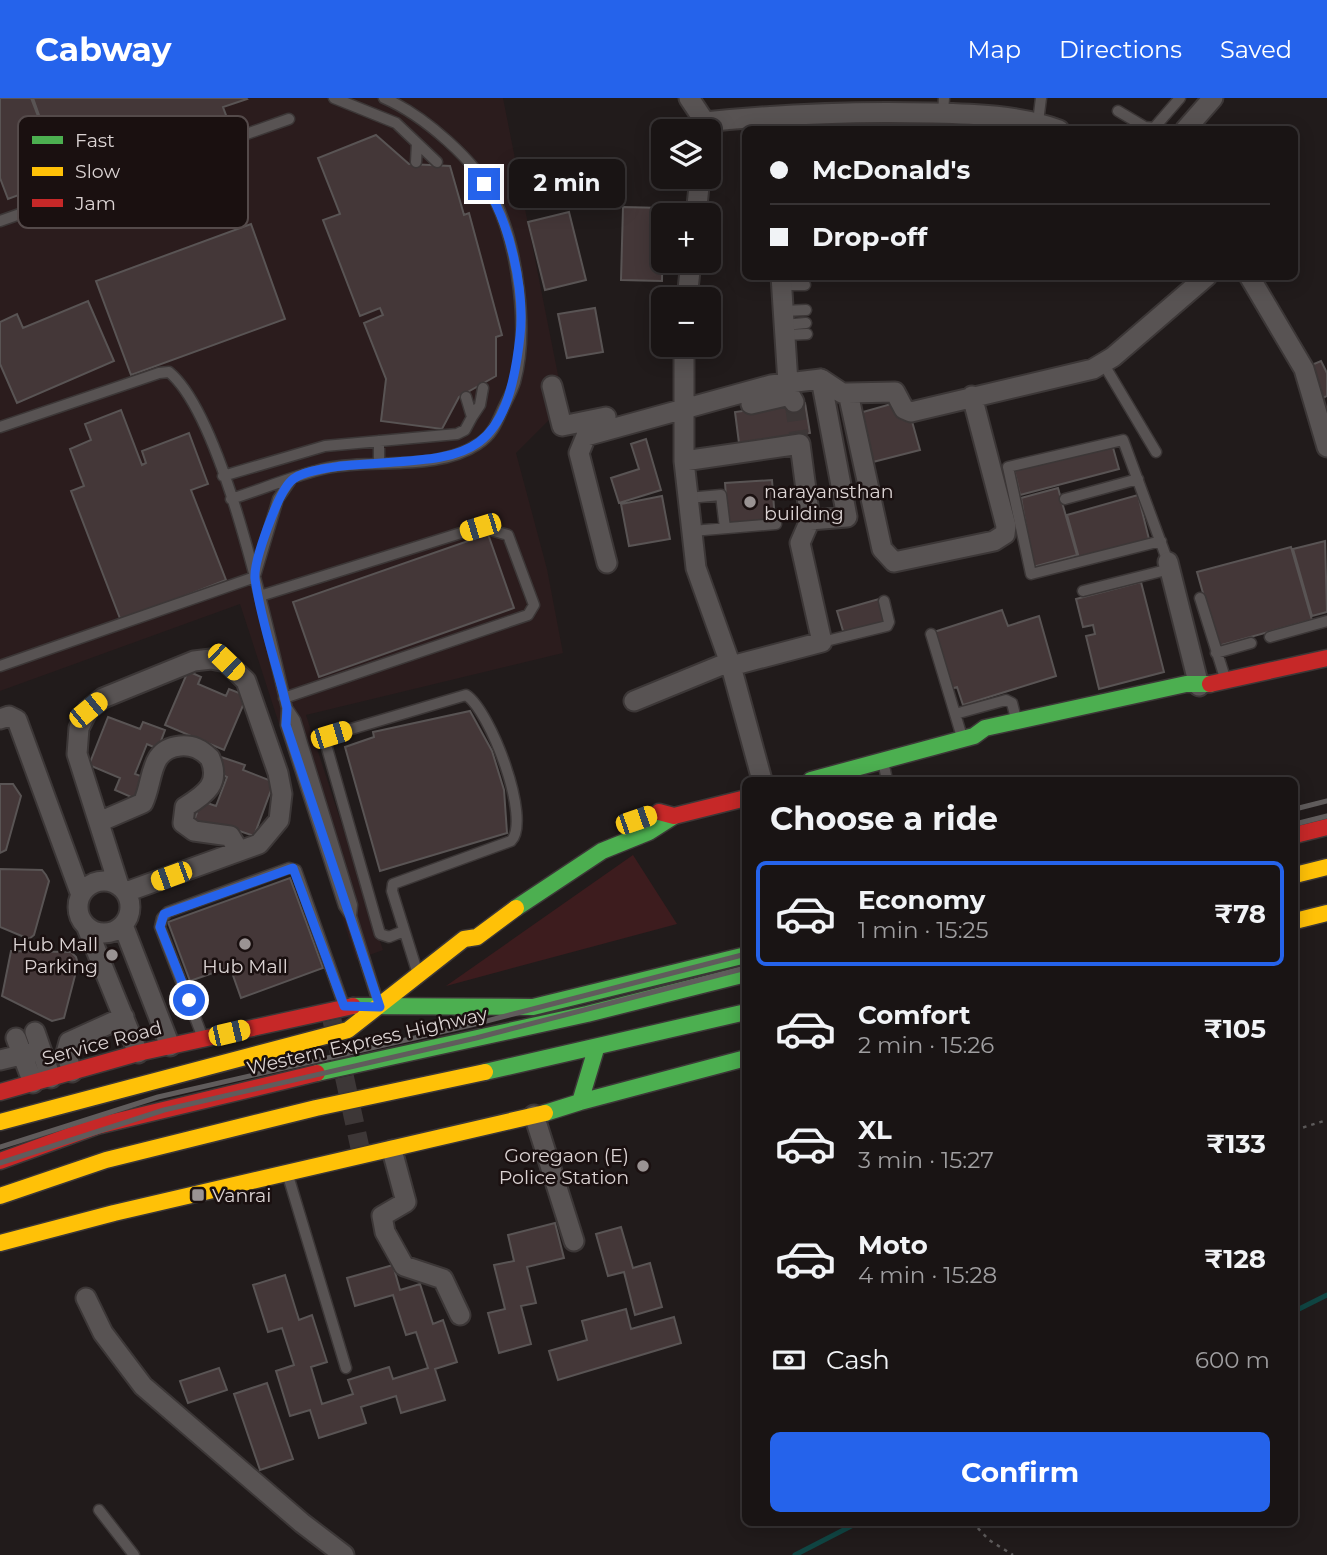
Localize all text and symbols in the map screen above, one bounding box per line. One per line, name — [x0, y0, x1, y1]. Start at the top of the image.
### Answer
text: Cabway — [35, 29, 171, 69]
text: Map — [968, 35, 1021, 64]
text: Directions — [1059, 35, 1182, 64]
text: Saved — [1220, 35, 1292, 64]
legend — [18, 116, 248, 228]
map controls — [651, 119, 721, 357]
button: layers — [651, 119, 721, 189]
text: Fast — [75, 129, 115, 152]
text: McDonald's — [812, 154, 970, 186]
text: Slow — [75, 160, 120, 183]
callout: 2 min — [508, 160, 624, 208]
route end — [468, 168, 500, 200]
text: 2 min — [533, 169, 601, 197]
text: Jam — [74, 192, 116, 215]
button: + — [651, 203, 721, 273]
text: Drop-off — [812, 221, 927, 253]
button: − — [651, 287, 721, 357]
place label: narayansthan building — [764, 480, 894, 525]
marker: narayansthan building — [742, 494, 758, 510]
car — [457, 511, 504, 543]
car — [204, 640, 249, 684]
car — [66, 689, 111, 731]
car — [308, 719, 355, 751]
text: Choose a ride — [770, 799, 998, 838]
car — [613, 803, 660, 837]
car — [148, 859, 195, 893]
icon: car — [774, 882, 837, 945]
text: Economy — [858, 884, 985, 916]
text: ₹78 — [1214, 898, 1266, 930]
text: 1 min · 15:25 — [858, 916, 989, 944]
place label: Hub Mall Parking — [12, 933, 98, 978]
marker: Hub Mall — [237, 936, 253, 952]
marker: Hub Mall Parking — [104, 947, 120, 963]
place label: Hub Mall — [202, 955, 288, 978]
route start — [173, 984, 205, 1016]
icon: car — [774, 997, 837, 1060]
text: Comfort — [858, 999, 970, 1031]
street label: Western Express Highway — [244, 1002, 490, 1080]
text: ₹105 — [1204, 1013, 1266, 1045]
street label: Service Road — [40, 1016, 164, 1070]
car — [207, 1018, 252, 1048]
text: 2 min · 15:26 — [858, 1031, 994, 1059]
icon: car — [774, 1112, 837, 1175]
text: XL — [858, 1114, 892, 1146]
text: ₹133 — [1206, 1128, 1266, 1160]
place label: Goregaon (E) Police Station — [499, 1144, 629, 1189]
text: 3 min · 15:27 — [858, 1146, 994, 1174]
marker: Goregaon (E) Police Station — [635, 1158, 651, 1174]
place label: Vanrai — [212, 1184, 271, 1207]
marker: Vanrai — [190, 1187, 206, 1203]
icon: car — [774, 1227, 837, 1290]
text: Moto — [858, 1229, 928, 1261]
text: ₹128 — [1204, 1243, 1266, 1275]
text: 4 min · 15:28 — [858, 1261, 997, 1289]
icon: cash — [770, 1341, 808, 1379]
text: Cash — [826, 1344, 890, 1376]
text: 600 m — [1195, 1346, 1270, 1374]
button: Confirm — [770, 1432, 1270, 1512]

